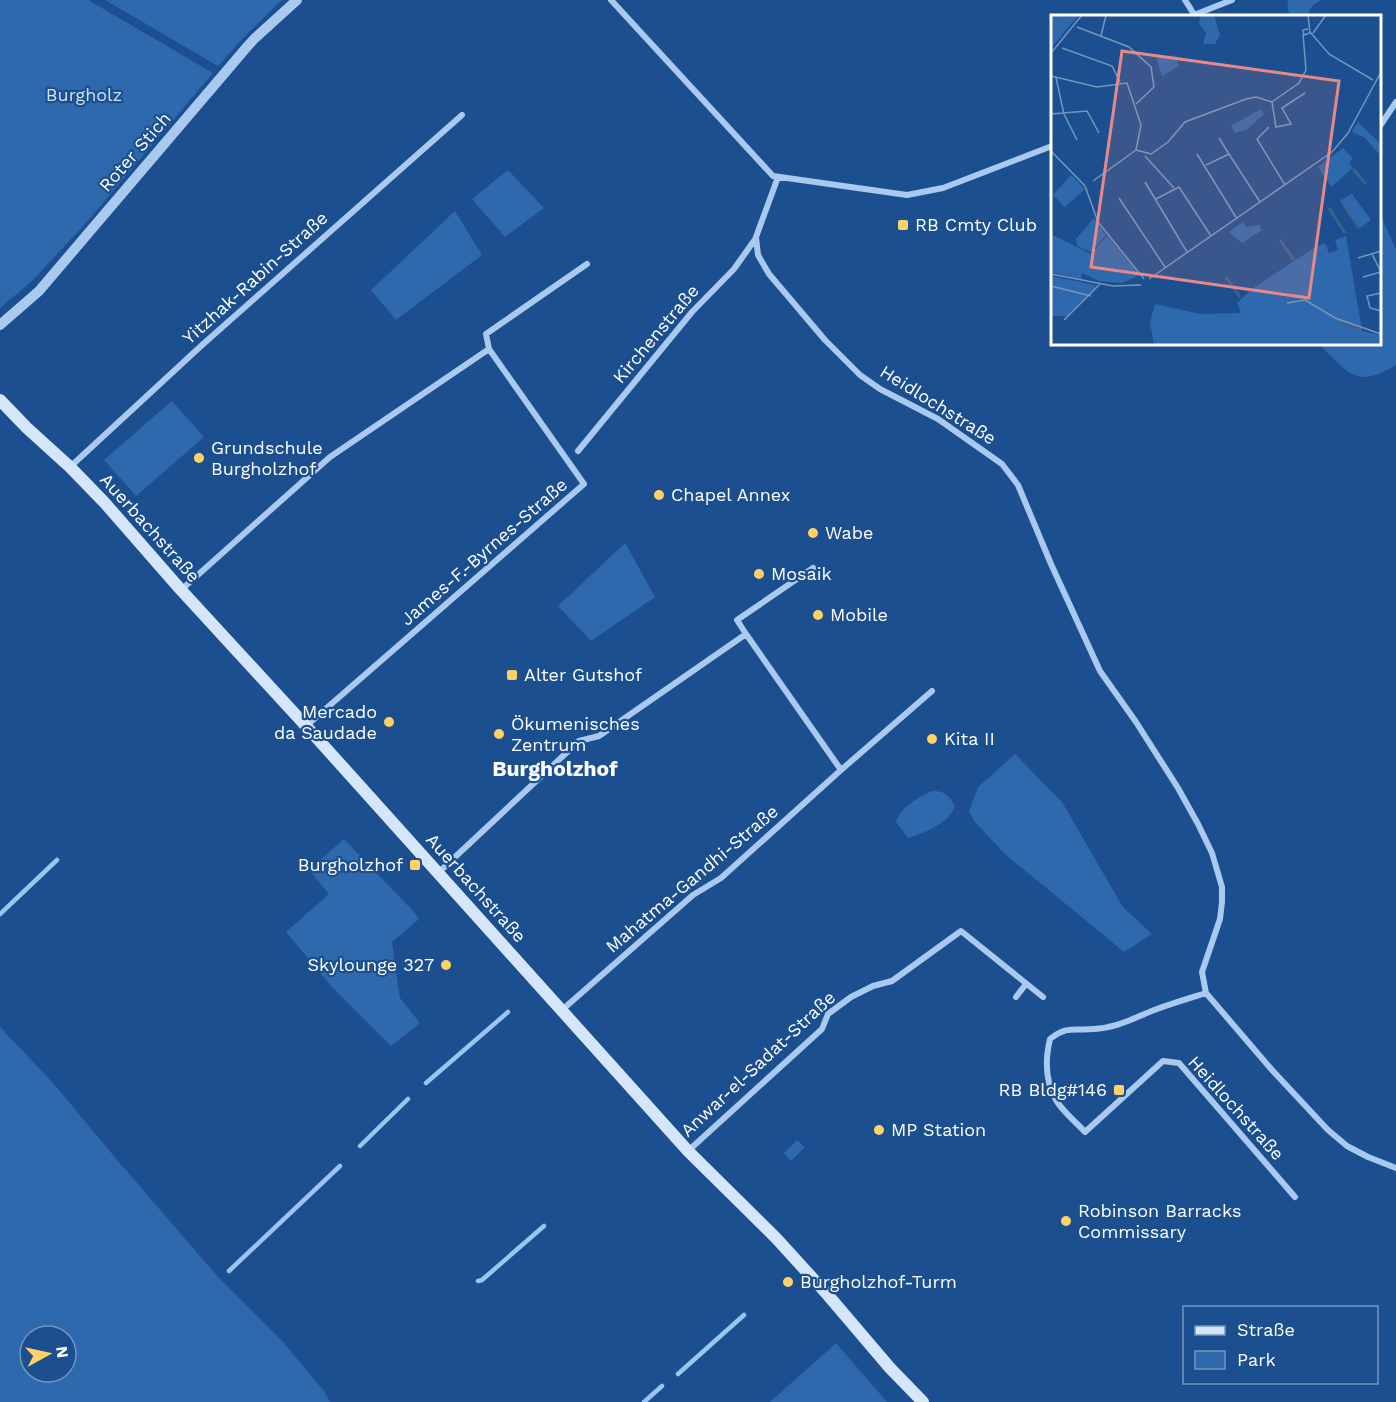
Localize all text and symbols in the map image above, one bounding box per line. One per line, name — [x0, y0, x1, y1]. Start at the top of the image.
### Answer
inset map — [1051, 15, 1381, 345]
park label: Burgholz — [46, 84, 122, 105]
street label: Roter Stich — [94, 108, 175, 196]
street label: Yitzhak-Rabin-Straße — [178, 207, 332, 348]
place label: RB Cmty Club — [915, 214, 1037, 235]
marker: RB Cmty Club — [896, 218, 910, 232]
street label: Kirchenstraße — [608, 280, 703, 387]
street label: Heidlochstraße — [876, 360, 1000, 449]
place label: Grundschule Burgholzhof — [211, 437, 323, 479]
marker: Grundschule Burgholzhof — [192, 451, 206, 465]
street label: Auerbachstraße — [96, 469, 205, 586]
street label: James-F.-Byrnes-Straße — [396, 474, 571, 630]
place label: Chapel Annex — [671, 484, 790, 505]
marker: Chapel Annex — [652, 488, 666, 502]
place label: Wabe — [825, 522, 873, 543]
marker: Wabe — [806, 526, 820, 540]
place label: Mosaik — [771, 563, 832, 584]
marker: Mosaik — [752, 567, 766, 581]
place label: Mobile — [830, 604, 888, 625]
marker: Mobile — [811, 608, 825, 622]
place label: Alter Gutshof — [524, 664, 642, 685]
marker: Alter Gutshof — [505, 668, 519, 682]
place label: Mercado da Saudade — [274, 701, 377, 743]
place label: Ökumenisches Zentrum — [511, 713, 640, 755]
marker: Mercado da Saudade — [382, 715, 396, 729]
marker: Ökumenisches Zentrum — [492, 727, 506, 741]
place label: Kita II — [944, 728, 995, 749]
marker: Kita II — [925, 732, 939, 746]
district label: Burgholzhof — [492, 756, 618, 781]
street label: Mahatma-Gandhi-Straße — [601, 800, 782, 957]
street label: Auerbachstraße — [422, 829, 531, 946]
place label: Burgholzhof — [298, 854, 403, 875]
marker: Burgholzhof — [408, 858, 422, 872]
place label: Skylounge 327 — [308, 954, 434, 975]
marker: Skylounge 327 — [439, 958, 453, 972]
street label: Anwar-el-Sadat-Straße — [676, 987, 839, 1141]
street label: Heidlochstraße — [1184, 1051, 1289, 1164]
place label: RB Bldg#146 — [999, 1079, 1107, 1100]
marker: RB Bldg#146 — [1112, 1083, 1126, 1097]
place label: MP Station — [891, 1119, 986, 1140]
marker: MP Station — [872, 1123, 886, 1137]
place label: Robinson Barracks Commissary — [1078, 1200, 1241, 1242]
marker: Robinson Barracks Commissary — [1059, 1214, 1073, 1228]
place label: Burgholzhof-Turm — [800, 1271, 957, 1292]
marker: Burgholzhof-Turm — [781, 1275, 795, 1289]
legend — [1183, 1306, 1378, 1384]
text: Straße — [1237, 1319, 1295, 1340]
north arrow — [18, 1324, 78, 1384]
text: N — [52, 1345, 73, 1359]
text: Park — [1237, 1349, 1276, 1370]

